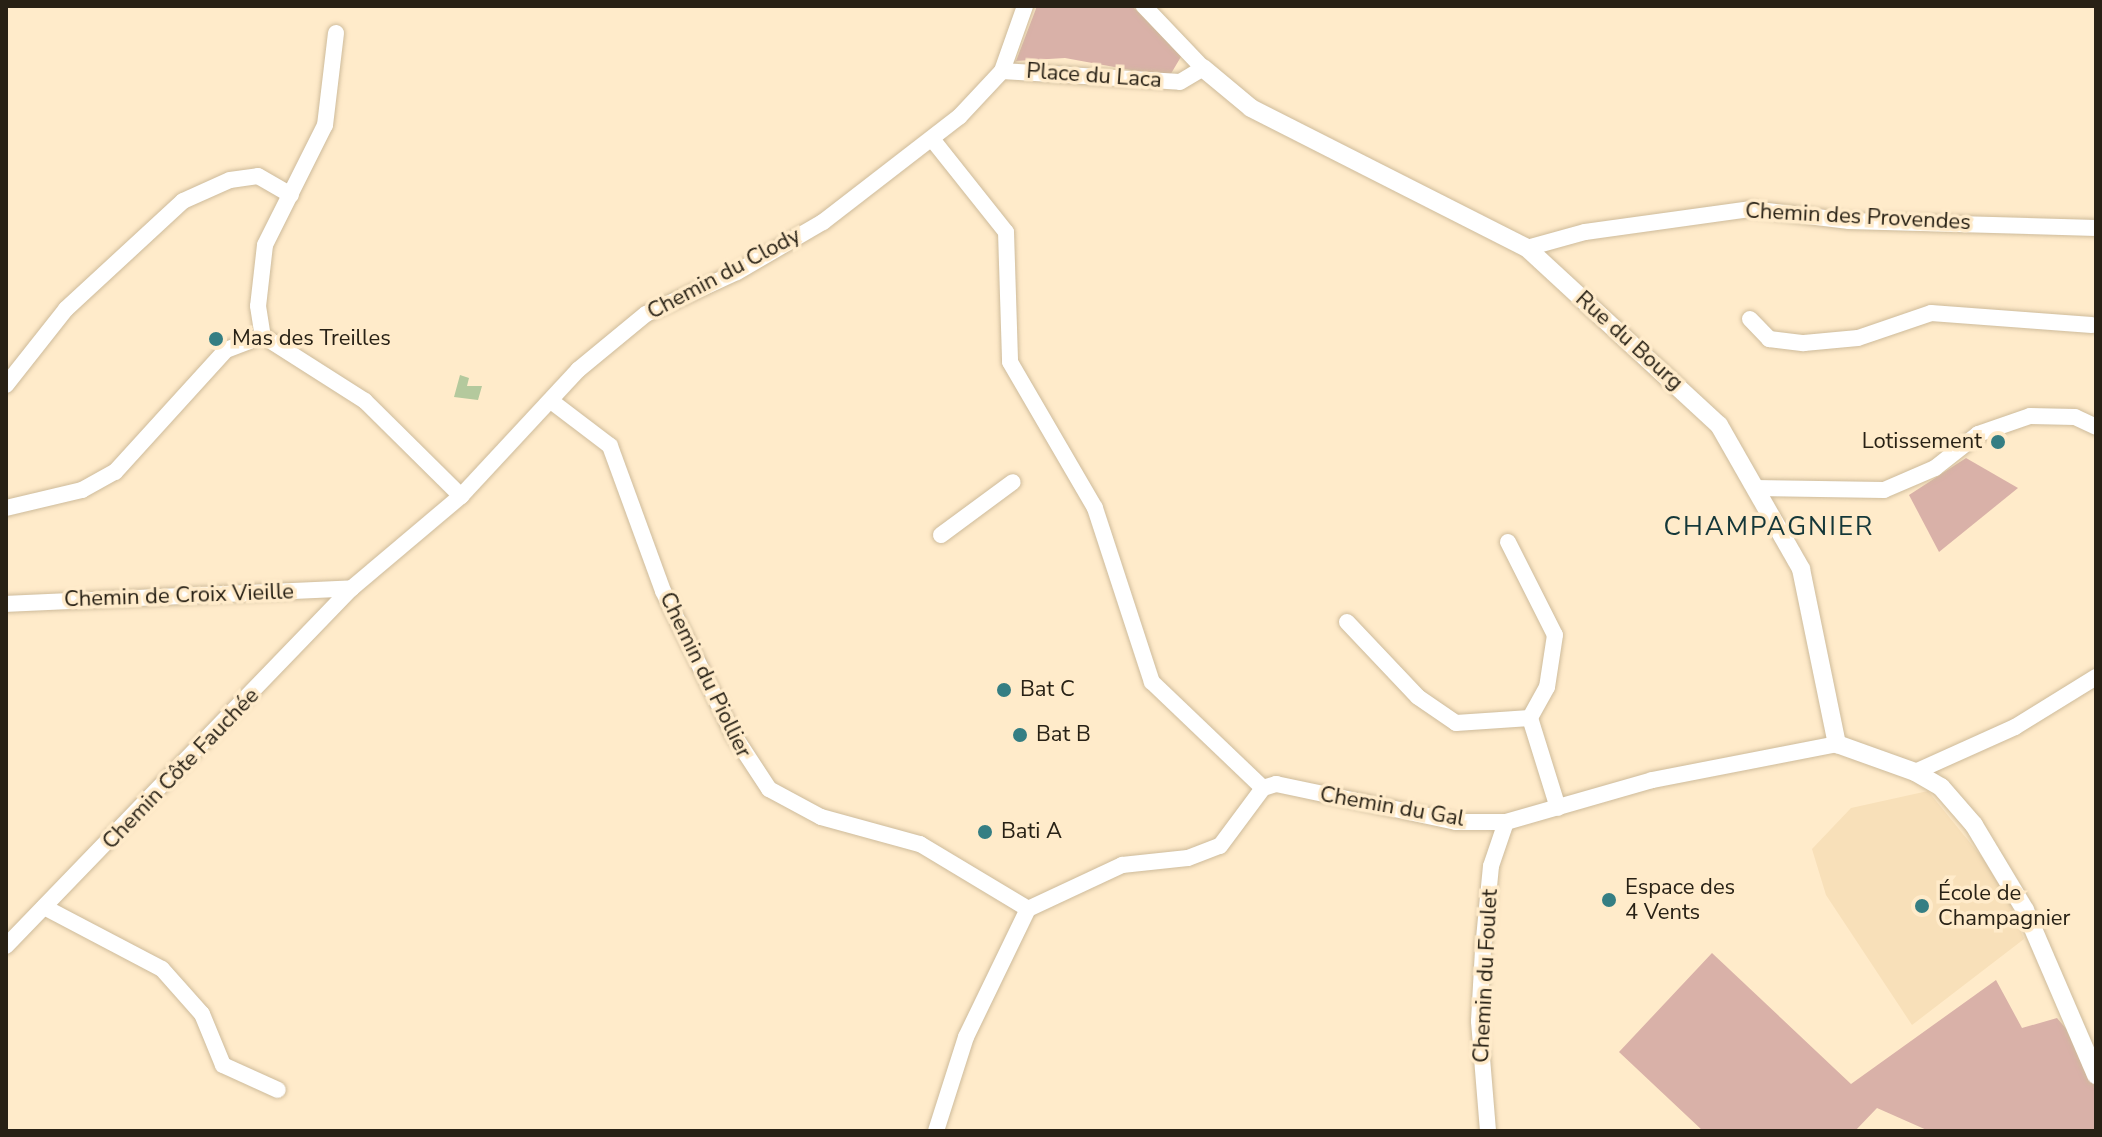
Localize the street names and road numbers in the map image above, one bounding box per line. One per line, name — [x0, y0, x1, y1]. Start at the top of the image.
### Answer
street label: Place du Laca — [1025, 58, 1163, 94]
street label: Chemin des Provendes — [1745, 198, 1971, 236]
street label: Chemin du Clody — [643, 223, 805, 325]
street label: Rue du Bourg — [1570, 286, 1688, 396]
street label: Chemin de Croix Vieille — [64, 579, 294, 613]
street label: Chemin du Piollier — [653, 588, 757, 762]
street label: Chemin Côte Fauchée — [97, 683, 265, 855]
street label: Chemin du Gal — [1318, 781, 1466, 833]
street label: Chemin du Foulet — [1468, 888, 1504, 1064]

